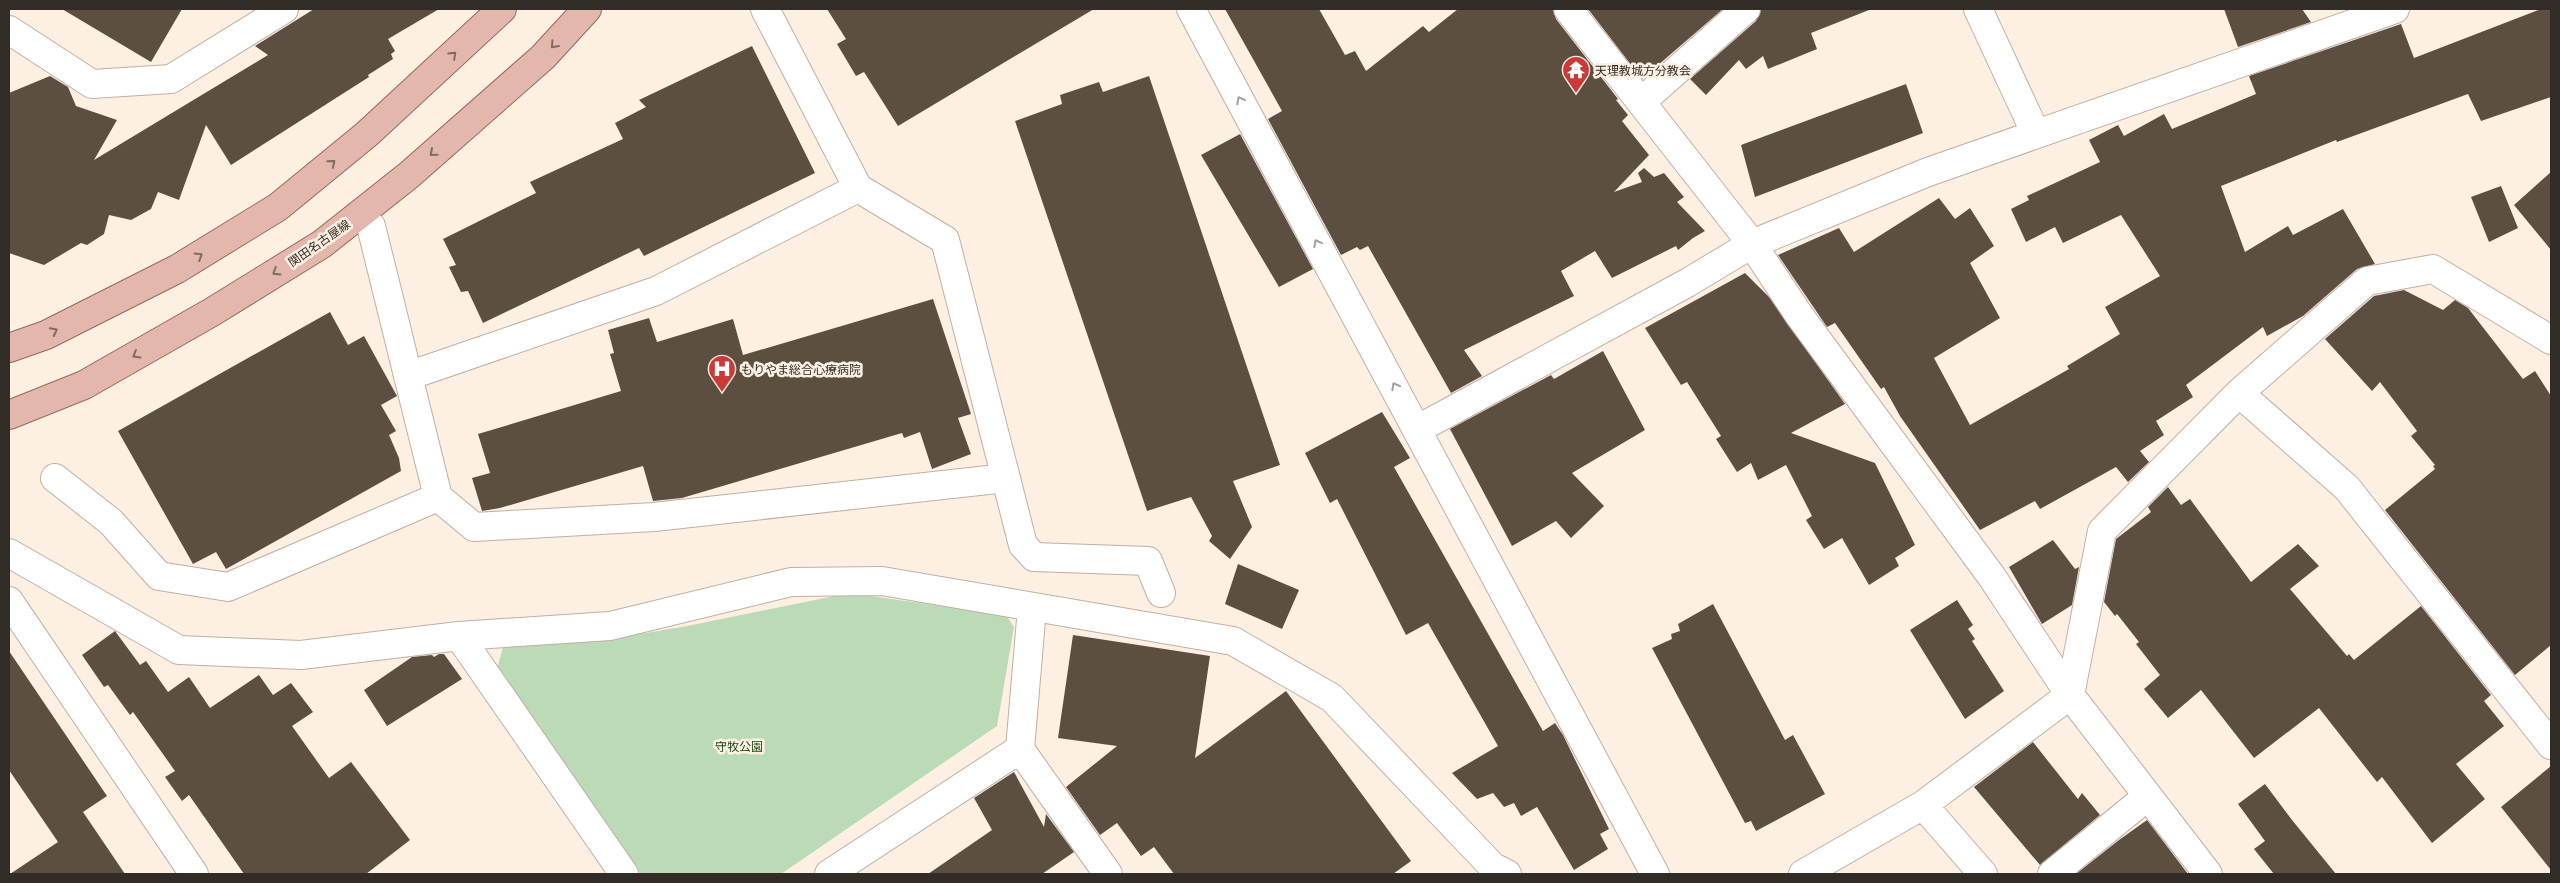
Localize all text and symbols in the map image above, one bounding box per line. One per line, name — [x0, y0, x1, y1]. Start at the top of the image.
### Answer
one-way arrow — [551, 40, 560, 49]
one-way arrow — [447, 52, 456, 61]
temple icon: 天理教城方分教会 — [1561, 55, 1591, 94]
place label: 天理教城方分教会 — [1595, 62, 1691, 79]
one-way arrow — [1236, 96, 1246, 105]
one-way arrow — [430, 148, 439, 157]
one-way arrow — [326, 160, 335, 169]
street label: 関田名古屋線 — [285, 215, 353, 271]
one-way arrow — [1313, 239, 1323, 248]
one-way arrow — [193, 253, 202, 262]
one-way arrow — [272, 266, 281, 276]
one-way arrow — [49, 327, 58, 337]
one-way arrow — [133, 349, 142, 359]
hospital icon: もりやま総合心療病院 — [707, 354, 737, 393]
place label: もりやま総合心療病院 — [741, 361, 861, 378]
one-way arrow — [1391, 382, 1401, 391]
park label: 守牧公園 — [715, 738, 763, 755]

